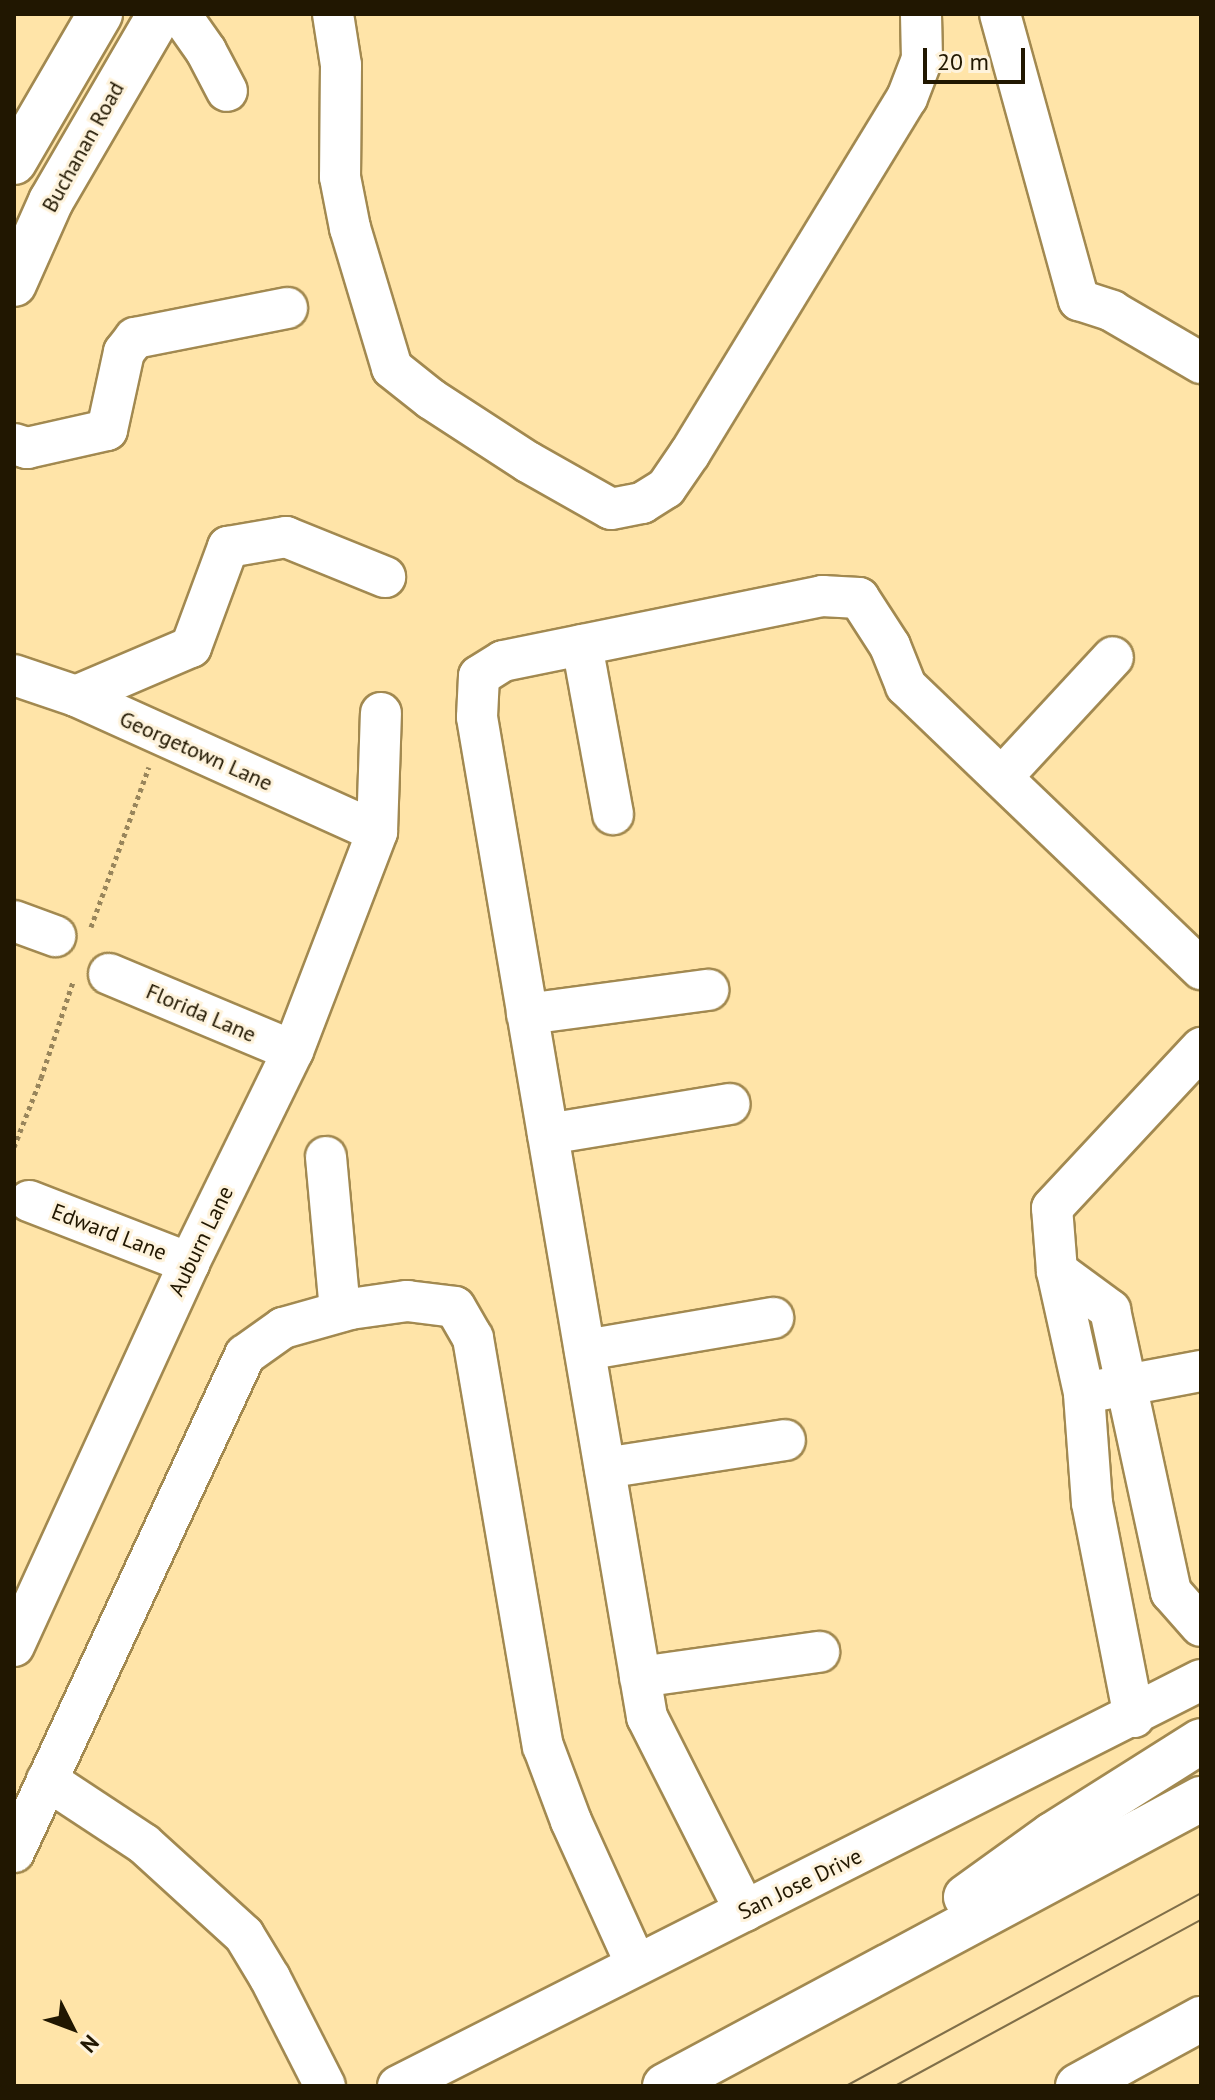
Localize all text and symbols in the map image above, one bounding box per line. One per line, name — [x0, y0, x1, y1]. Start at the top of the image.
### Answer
scale bar — [927, 32, 1029, 82]
text: 20 m — [937, 46, 989, 77]
street label: Buchanan Road — [36, 77, 130, 217]
street label: Georgetown Lane — [115, 705, 277, 797]
street label: Florida Lane — [142, 978, 260, 1048]
street label: Auburn Lane — [163, 1182, 239, 1300]
street label: Edward Lane — [48, 1198, 170, 1266]
street label: San Jose Drive — [734, 1843, 866, 1925]
north arrow — [32, 1988, 112, 2068]
text: N — [75, 2029, 105, 2059]

